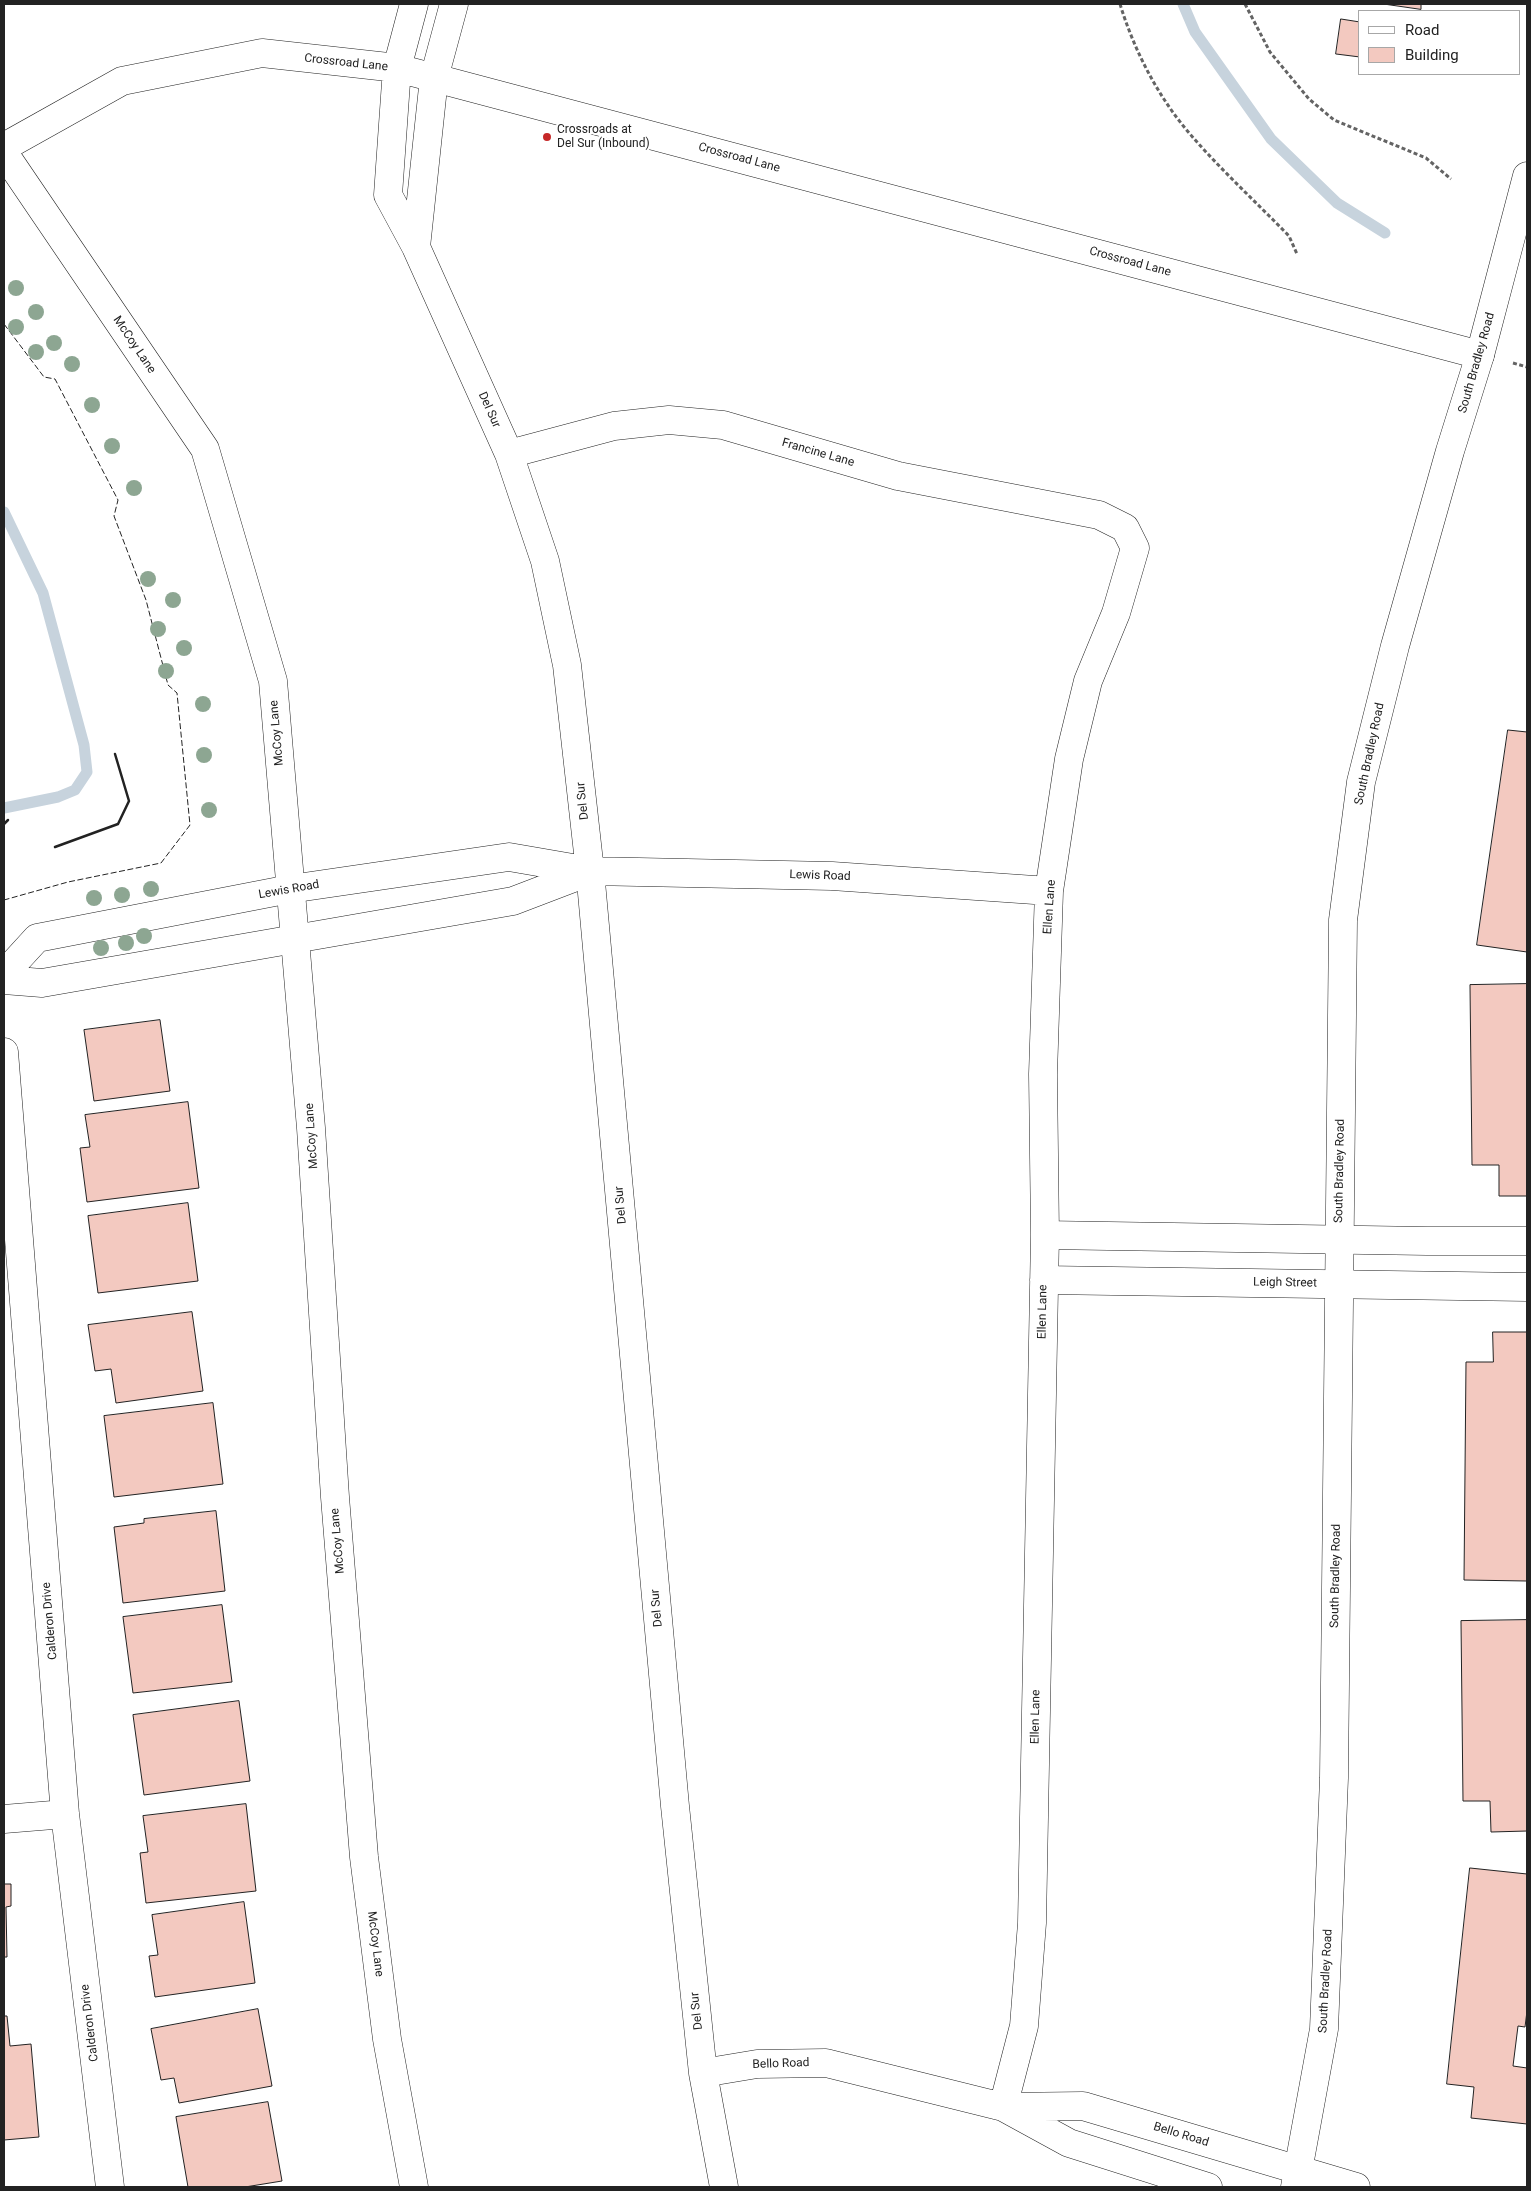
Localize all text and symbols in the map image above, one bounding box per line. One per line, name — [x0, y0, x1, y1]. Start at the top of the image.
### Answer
legend — [1358, 10, 1521, 75]
text: Road — [1405, 21, 1439, 39]
text: Building — [1405, 46, 1459, 64]
street label: Crossroad Lane — [303, 51, 389, 75]
place label: Crossroads at Del Sur (Inbound) — [557, 123, 650, 151]
marker: Crossroads at Del Sur (Inbound) — [541, 131, 553, 143]
street label: Crossroad Lane — [697, 140, 781, 176]
street label: Crossroad Lane — [1088, 244, 1172, 280]
street label: South Bradley Road — [1456, 311, 1498, 415]
street label: McCoy Lane — [110, 314, 158, 376]
street label: Del Sur — [475, 390, 503, 430]
street label: Francine Lane — [780, 436, 856, 470]
street label: McCoy Lane — [267, 700, 287, 766]
street label: South Bradley Road — [1352, 702, 1388, 806]
street label: Del Sur — [574, 781, 592, 821]
street label: Lewis Road — [789, 868, 851, 884]
street label: Lewis Road — [257, 878, 321, 902]
street label: Ellen Lane — [1041, 879, 1059, 935]
street label: McCoy Lane — [303, 1103, 321, 1169]
street label: South Bradley Road — [1332, 1119, 1348, 1223]
street label: Del Sur — [612, 1185, 630, 1225]
street label: Leigh Street — [1253, 1275, 1317, 1291]
street label: Ellen Lane — [1035, 1285, 1051, 1339]
street label: McCoy Lane — [328, 1508, 348, 1574]
street label: South Bradley Road — [1328, 1524, 1344, 1628]
street label: Calderon Drive — [39, 1582, 61, 1660]
street label: Del Sur — [648, 1588, 666, 1628]
street label: Ellen Lane — [1028, 1690, 1044, 1744]
street label: McCoy Lane — [364, 1910, 386, 1978]
street label: South Bradley Road — [1316, 1929, 1336, 2033]
street label: Calderon Drive — [78, 1984, 102, 2062]
street label: Del Sur — [688, 1991, 706, 2031]
street label: Bello Road — [752, 2056, 810, 2072]
street label: Bello Road — [1152, 2120, 1210, 2150]

